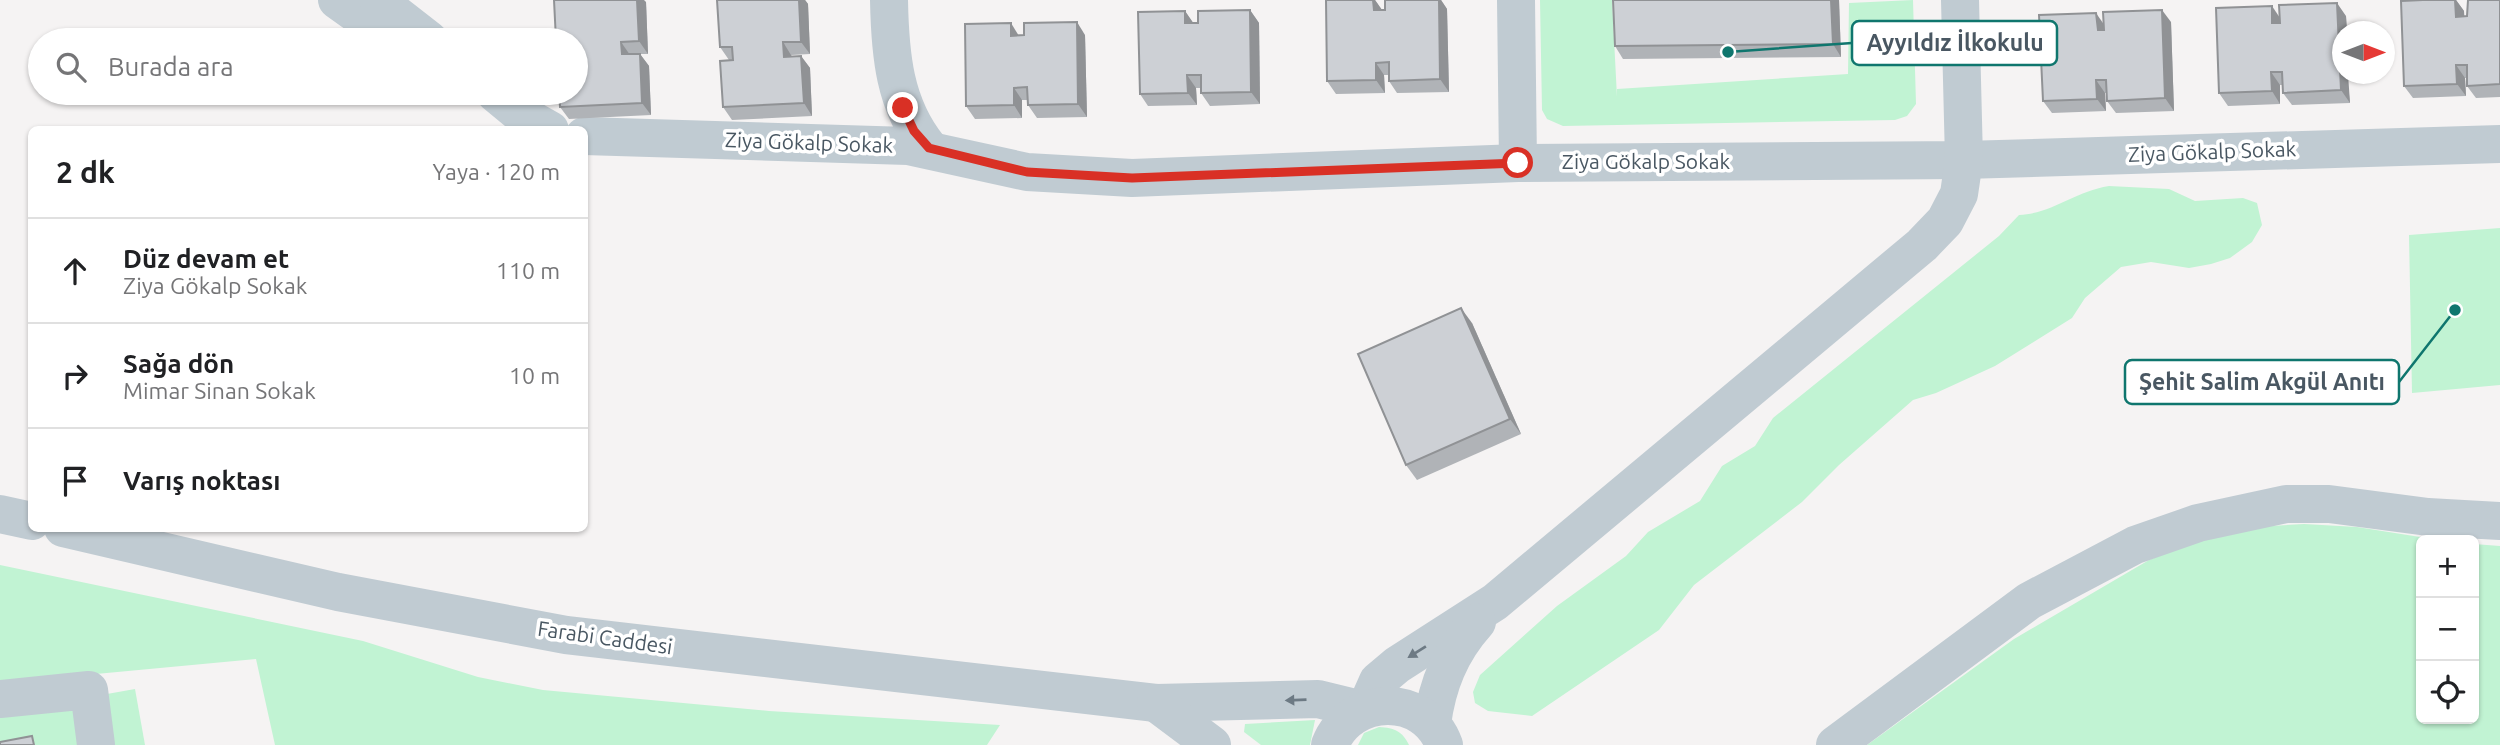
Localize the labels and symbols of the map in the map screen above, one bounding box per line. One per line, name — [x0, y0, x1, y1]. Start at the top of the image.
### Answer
callout: Ayyıldız İlkokulu — [1852, 21, 2057, 65]
north arrow — [2332, 21, 2395, 84]
text: Ayyıldız İlkokulu — [1866, 29, 2044, 55]
route end — [887, 92, 918, 123]
street label: Ziya Gökalp Sokak — [725, 127, 894, 157]
street label: Ziya Gökalp Sokak — [2127, 136, 2297, 166]
route start — [1502, 147, 1533, 178]
street label: Ziya Gökalp Sokak — [1562, 149, 1731, 173]
callout: Şehit Salim Akgül Anıtı — [2125, 360, 2399, 404]
text: Şehit Salim Akgül Anıtı — [2139, 369, 2385, 395]
street label: Farabi Caddesi — [536, 616, 674, 658]
one-way arrow — [1407, 646, 1427, 659]
one-way arrow — [1285, 694, 1307, 706]

